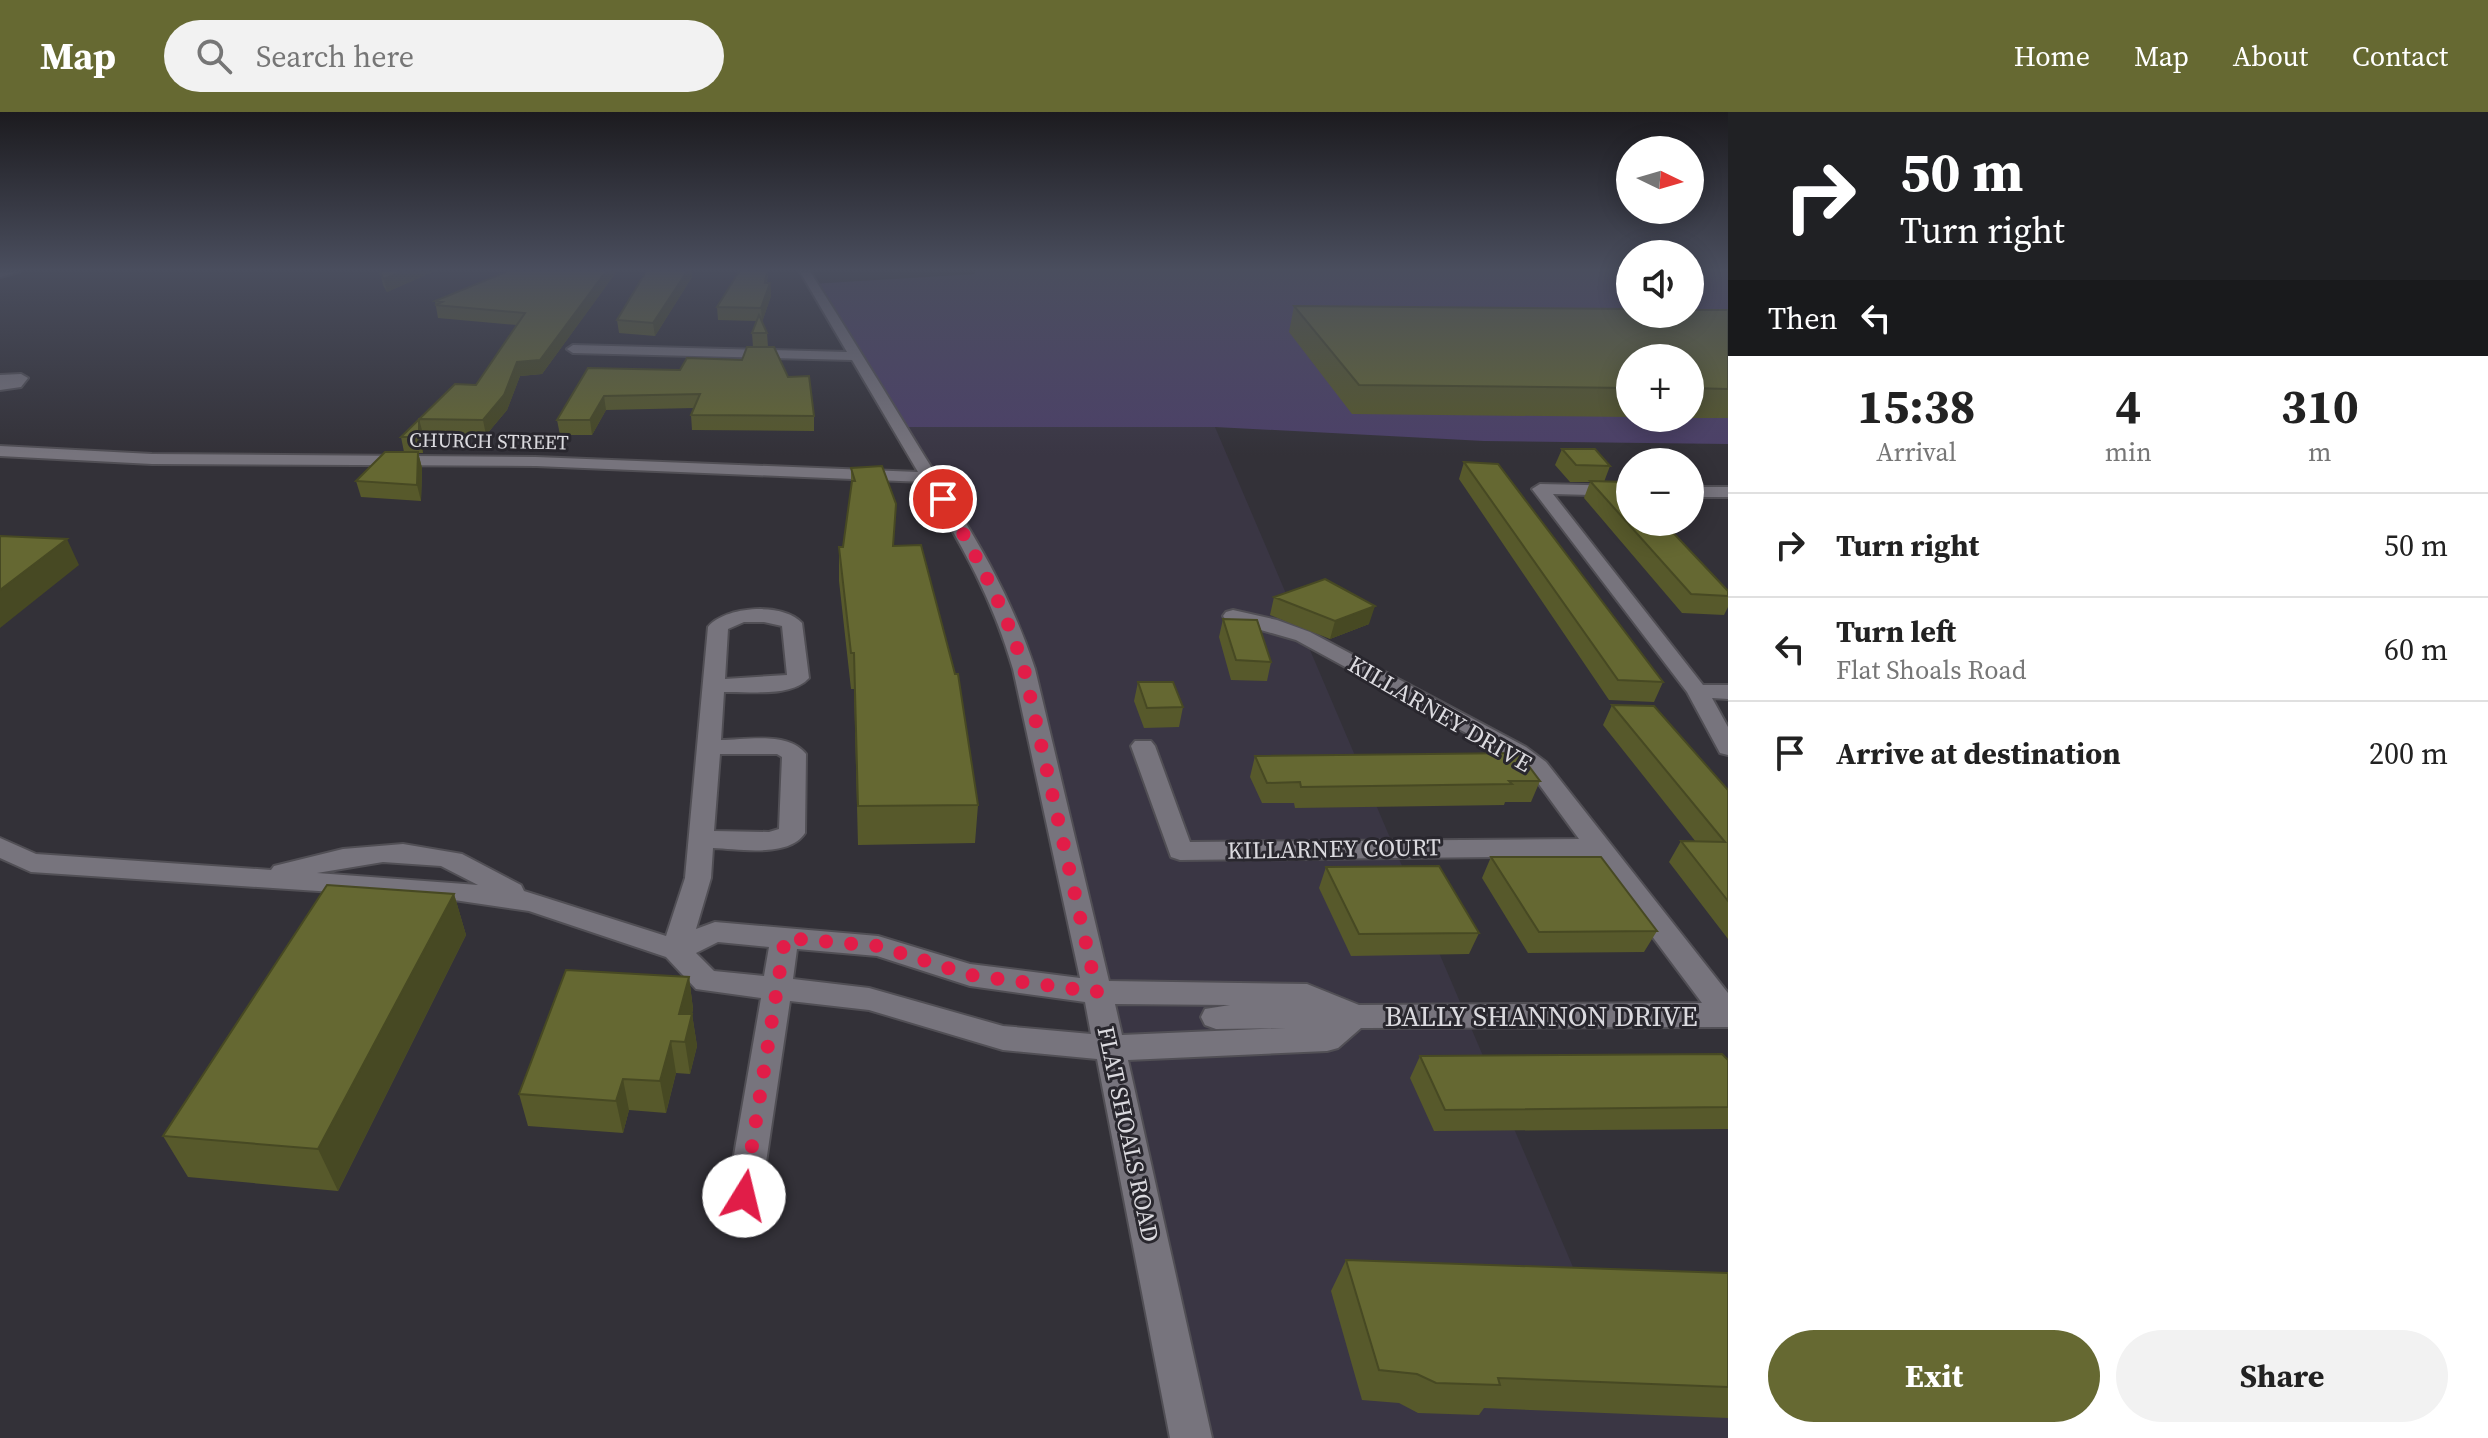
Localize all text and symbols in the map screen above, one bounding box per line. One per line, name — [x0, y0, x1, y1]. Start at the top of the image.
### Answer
search box — [164, 20, 724, 92]
text: Map — [40, 30, 116, 82]
icon: search — [192, 34, 236, 78]
text: Search here — [256, 36, 414, 77]
text: Home — [2014, 37, 2090, 75]
text: Map — [2134, 37, 2189, 75]
text: About — [2233, 37, 2308, 75]
text: Contact — [2352, 37, 2448, 75]
text: 50 m — [1900, 133, 2023, 210]
north arrow — [1616, 136, 1704, 224]
map controls — [1616, 136, 1704, 536]
icon: right — [1768, 144, 1872, 248]
text: Turn right — [1900, 206, 2065, 255]
button: sound — [1616, 240, 1704, 328]
icon: left — [1854, 296, 1898, 340]
text: Then — [1768, 298, 1838, 339]
button: + — [1616, 344, 1704, 432]
text: 15:38 — [1857, 373, 1976, 439]
text: 4 — [2115, 373, 2141, 439]
text: 310 — [2281, 373, 2359, 439]
street label: CHURCH STREET — [409, 426, 569, 456]
text: Arrival — [1876, 434, 1957, 470]
text: min — [2105, 434, 2152, 470]
text: m — [2308, 434, 2332, 470]
button: − — [1616, 448, 1704, 536]
pin — [909, 465, 977, 533]
icon: arrive — [921, 477, 965, 521]
icon: right — [1768, 523, 1812, 567]
text: Turn right — [1836, 525, 1979, 566]
text: 50 m — [2384, 525, 2448, 566]
text: Turn left — [1836, 611, 1956, 652]
icon: left — [1768, 627, 1812, 671]
text: 60 m — [2384, 629, 2448, 670]
street label: KILLARNEY DRIVE — [1342, 647, 1538, 780]
text: Flat Shoals Road — [1836, 652, 2026, 688]
icon: arrive — [1768, 731, 1812, 775]
text: Arrive at destination — [1836, 733, 2121, 774]
text: 200 m — [2369, 733, 2448, 774]
street label: KILLARNEY COURT — [1227, 830, 1442, 867]
street label: BALLY SHANNON DRIVE — [1384, 997, 1698, 1035]
street label: FLAT SHOALS ROAD — [1090, 1023, 1167, 1245]
position arrow — [702, 1154, 786, 1238]
button: Exit — [1768, 1330, 2100, 1422]
button: Share — [2116, 1330, 2448, 1422]

